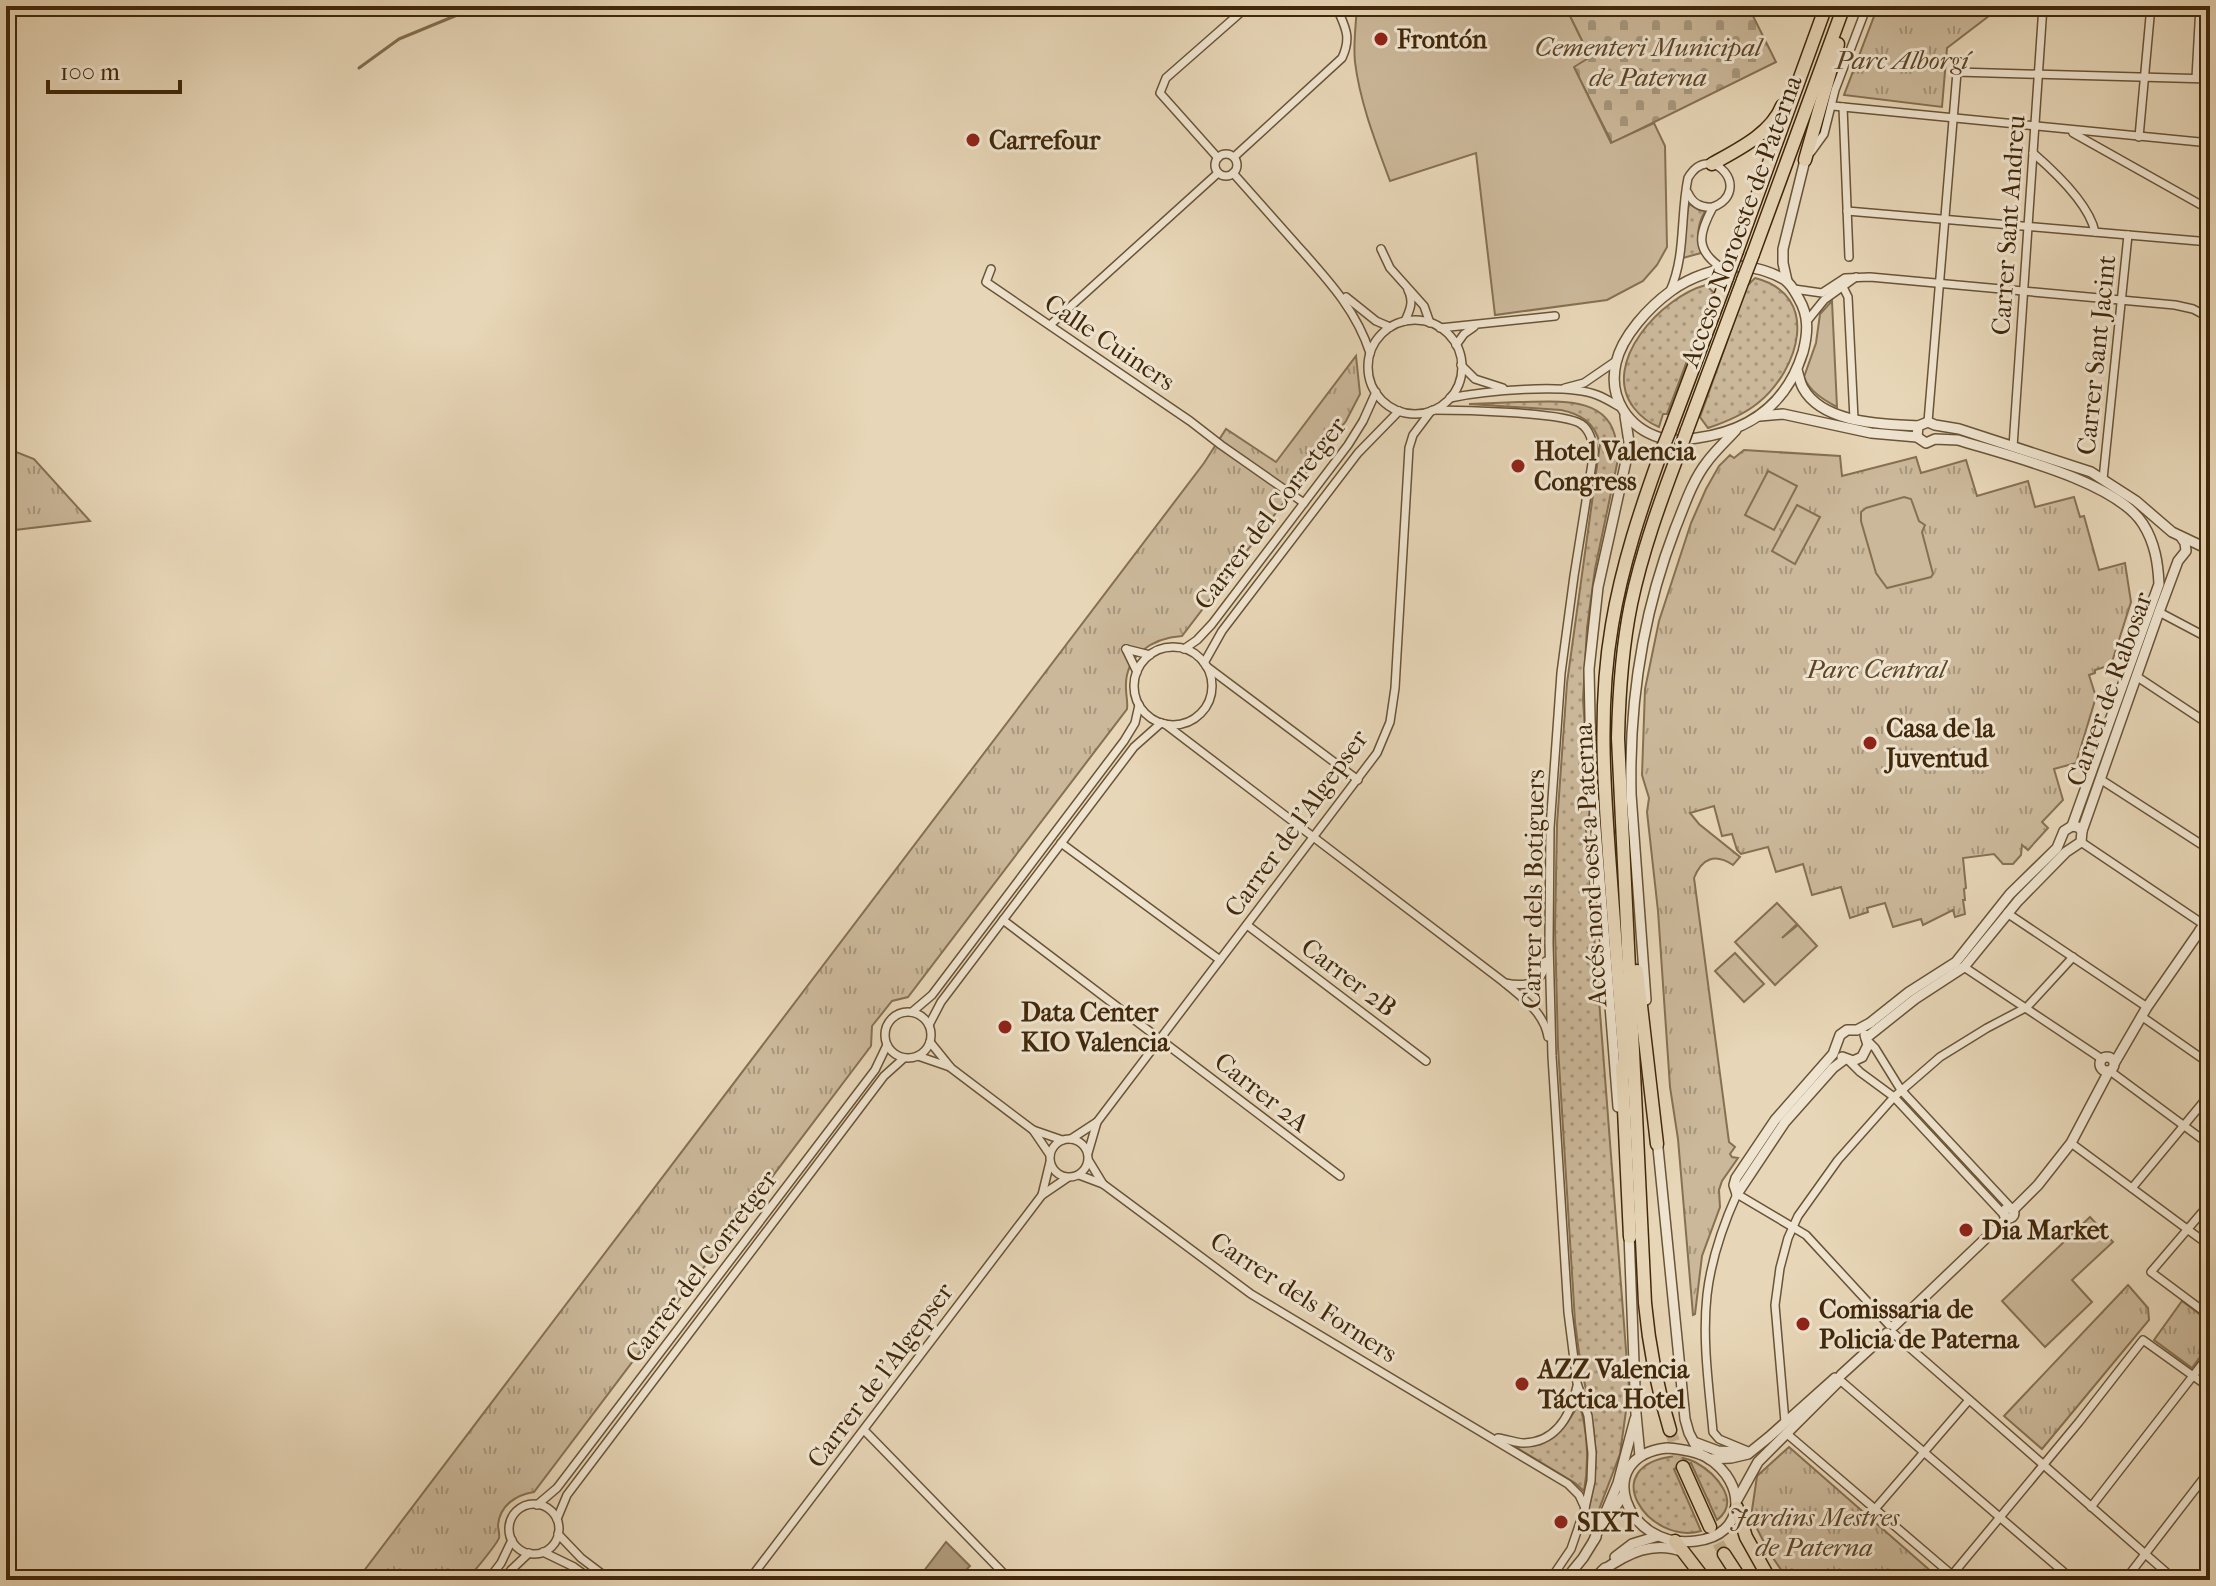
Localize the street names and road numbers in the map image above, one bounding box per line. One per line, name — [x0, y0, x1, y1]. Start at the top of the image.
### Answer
street label: Acceso Noroeste de Paterna — [1674, 70, 1809, 372]
street label: Carrer Sant Andreu — [1985, 114, 2032, 336]
street label: Carrer Sant Jacint — [2071, 253, 2122, 457]
street label: Calle Cuiners — [1039, 287, 1181, 397]
street label: Carrer del Corretger — [1188, 411, 1353, 616]
street label: Carrer de Rabosar — [2060, 588, 2159, 790]
street label: Accés nord-oest a Paterna — [1568, 722, 1613, 1008]
street label: Carrer de l'Algepser — [1218, 724, 1375, 923]
street label: Carrer dels Botiguers — [1516, 769, 1551, 1009]
street label: Carrer 2B — [1295, 932, 1402, 1023]
street label: Carrer 2A — [1208, 1046, 1316, 1140]
street label: Carrer del Corretger — [619, 1164, 784, 1369]
street label: Carrer dels Forners — [1204, 1225, 1403, 1369]
street label: Carrer de l'Algepser — [801, 1277, 960, 1474]

